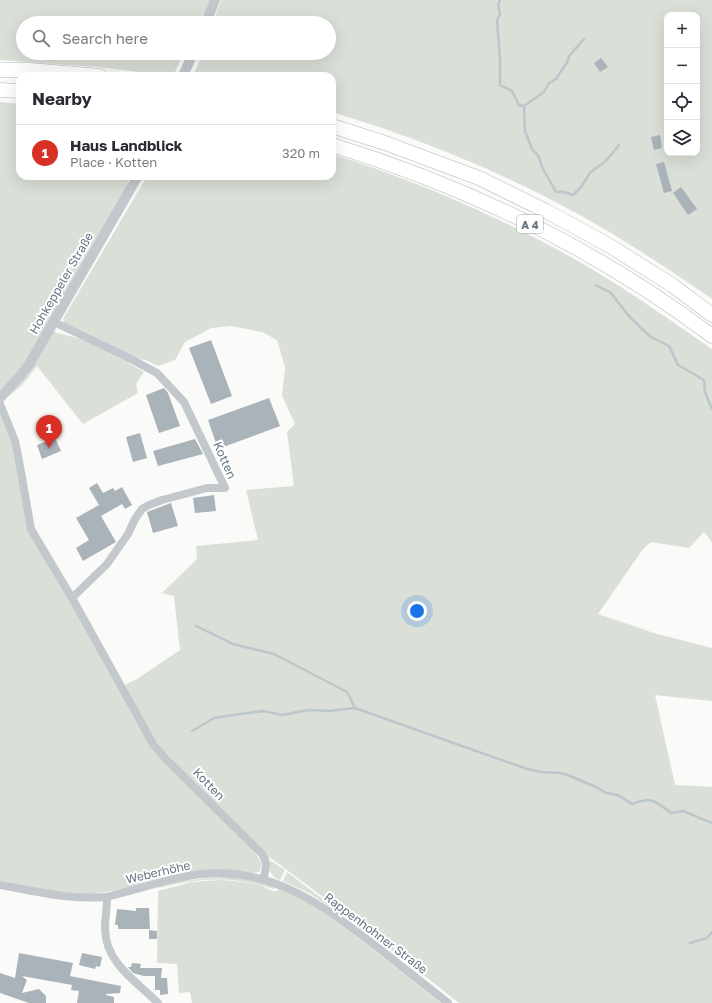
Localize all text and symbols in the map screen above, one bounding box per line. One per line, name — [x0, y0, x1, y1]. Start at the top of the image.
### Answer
map controls — [664, 12, 700, 156]
button: + — [664, 12, 700, 48]
search box — [16, 16, 336, 60]
icon: search — [30, 27, 52, 49]
text: Search here — [62, 29, 148, 47]
button: − — [664, 48, 700, 84]
button: locate — [664, 84, 700, 120]
text: Nearby — [32, 88, 92, 109]
button: layers — [664, 120, 700, 156]
text: Haus Landblick — [70, 136, 183, 154]
text: 1 — [42, 145, 48, 161]
text: 320 m — [282, 145, 320, 161]
text: Place · Kotten — [70, 154, 157, 170]
road number: A 4 — [517, 215, 543, 233]
street label: Hohkeppeler Straße — [26, 230, 96, 336]
pin: 1 — [36, 415, 62, 448]
street label: Kotten — [210, 439, 240, 481]
your location — [407, 601, 427, 621]
street label: Kotten — [190, 765, 228, 803]
street label: Weberhöhe — [124, 857, 192, 887]
street label: Rappenhohner Straße — [321, 889, 431, 977]

